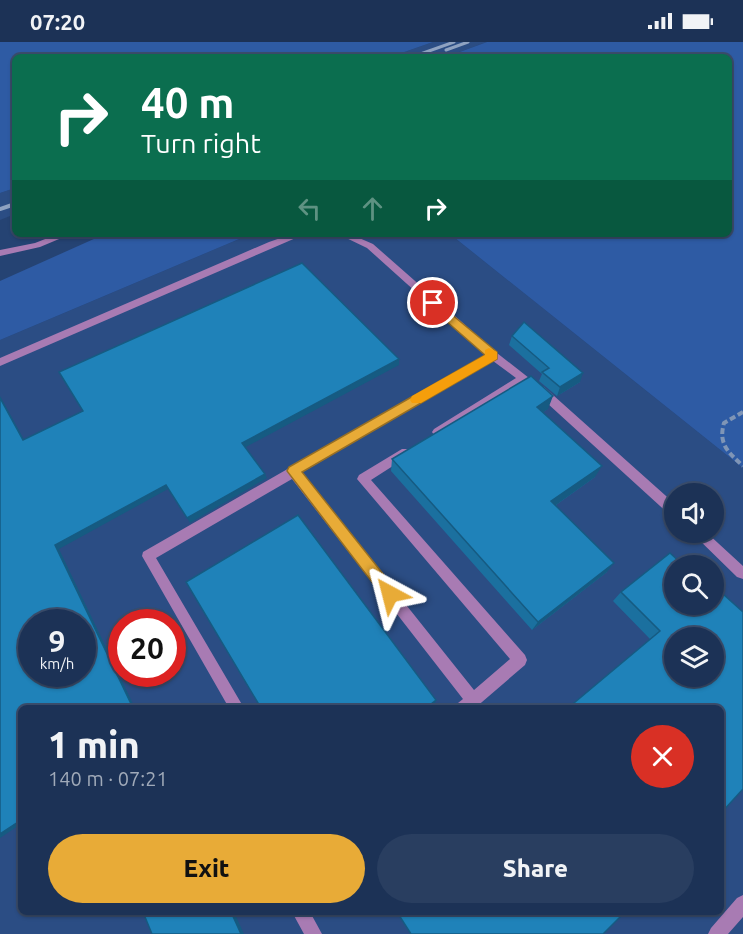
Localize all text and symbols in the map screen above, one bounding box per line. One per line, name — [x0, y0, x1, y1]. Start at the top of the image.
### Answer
text: 07:20 — [30, 9, 85, 34]
icon: right — [42, 78, 120, 156]
text: 40 m — [141, 79, 235, 126]
text: Turn right — [141, 128, 261, 158]
icon: left — [293, 192, 326, 225]
icon: ahead — [356, 192, 389, 225]
icon: right — [419, 192, 452, 225]
pin — [407, 277, 458, 328]
icon: arrive — [416, 286, 449, 319]
map controls — [664, 483, 724, 687]
button: sound — [664, 483, 724, 543]
button: search — [664, 555, 724, 615]
position arrow — [358, 562, 422, 626]
speed limit sign: 20 — [108, 609, 186, 687]
text: 9 — [49, 624, 65, 658]
button: layers — [664, 627, 724, 687]
text: km/h — [40, 655, 74, 672]
text: 1 min — [48, 724, 140, 765]
button: close — [631, 725, 694, 788]
text: 140 m · 07:21 — [48, 767, 168, 790]
button: Exit — [48, 834, 365, 903]
button: Share — [377, 834, 694, 903]

